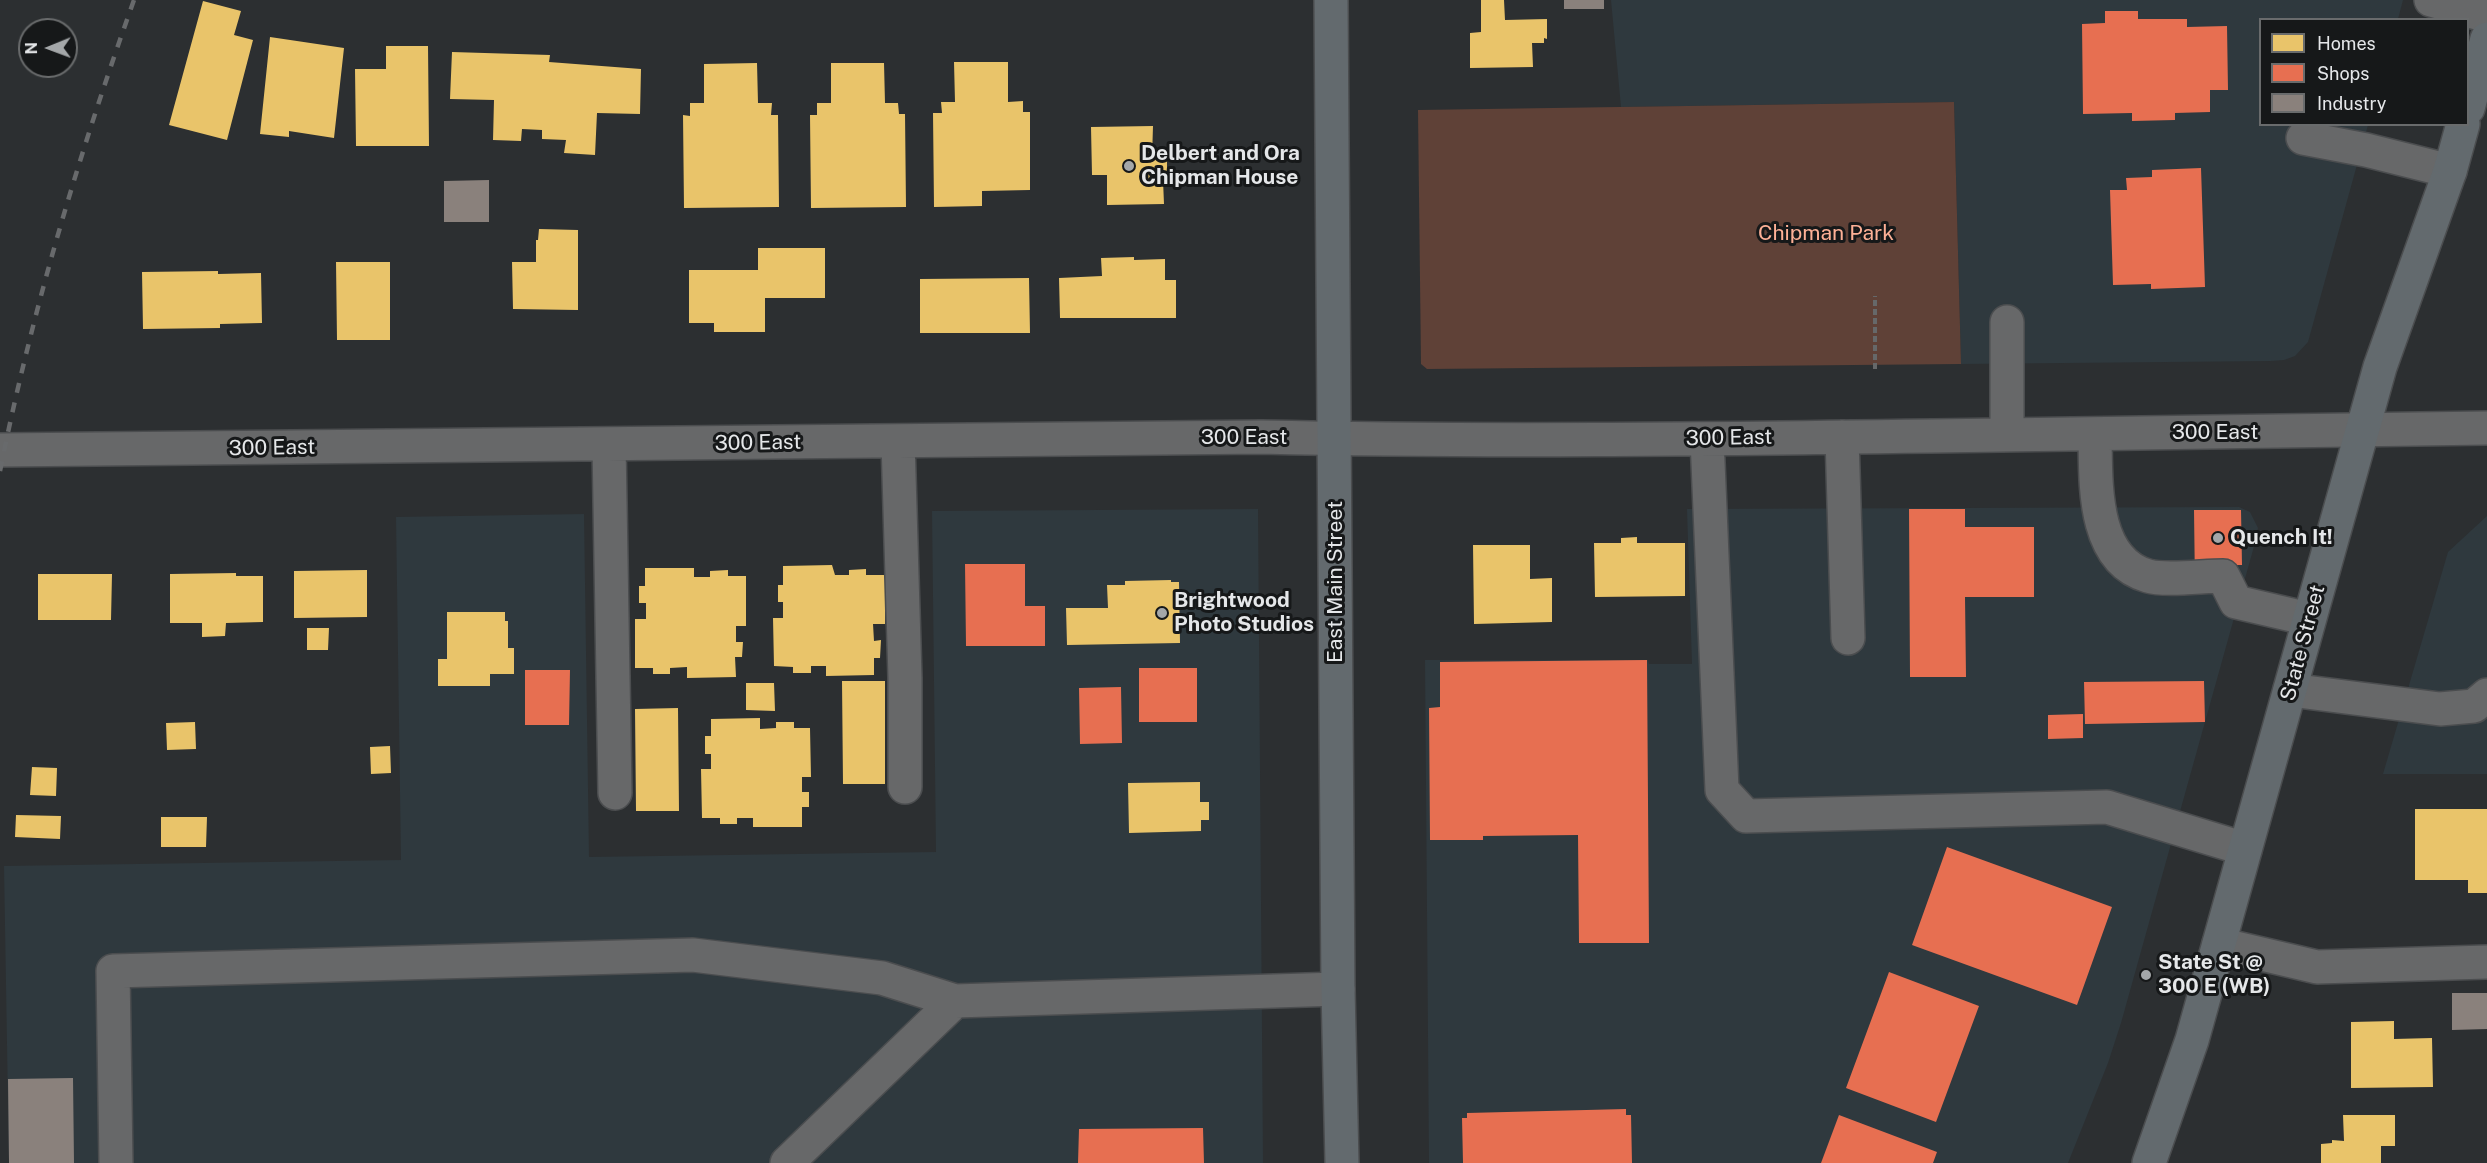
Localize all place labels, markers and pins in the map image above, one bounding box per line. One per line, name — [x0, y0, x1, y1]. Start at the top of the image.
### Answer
place label: Delbert and Ora Chipman House — [1141, 141, 1300, 191]
marker: Delbert and Ora Chipman House — [1122, 159, 1136, 173]
place label: Quench It! — [2230, 525, 2333, 551]
marker: Quench It! — [2211, 531, 2225, 545]
place label: Brightwood Photo Studios — [1174, 588, 1314, 638]
marker: Brightwood Photo Studios — [1155, 606, 1169, 620]
place label: State St @ 300 E (WB) — [2158, 950, 2270, 1000]
marker: State St @ 300 E (WB) — [2139, 968, 2153, 982]

